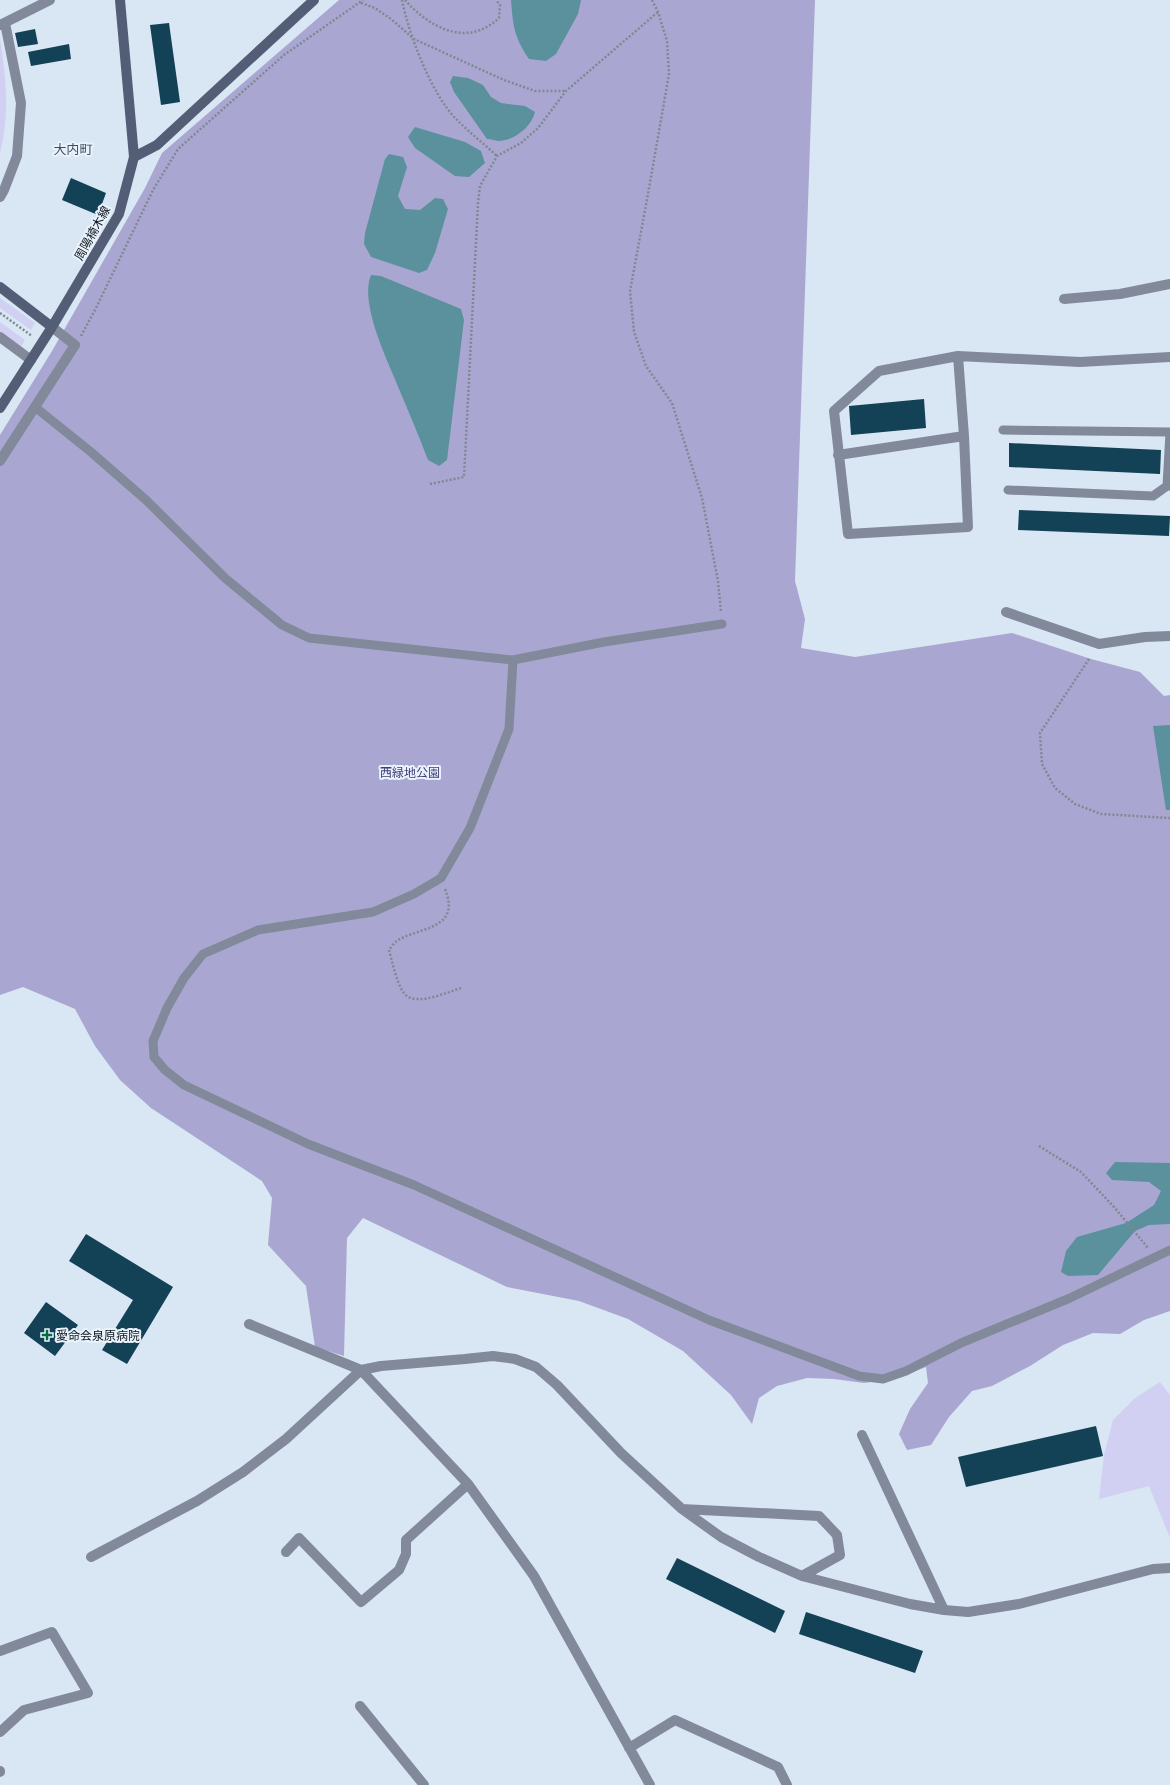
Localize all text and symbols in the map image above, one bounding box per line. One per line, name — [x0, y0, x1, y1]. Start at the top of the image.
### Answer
district label: 大内町 — [53, 141, 93, 157]
street label: 周陽楠木線 — [71, 203, 113, 263]
park label: 西緑地公園 — [380, 765, 440, 780]
place label: 愛命会泉原病院 — [56, 1328, 140, 1343]
marker: 愛命会泉原病院 — [41, 1329, 53, 1341]

